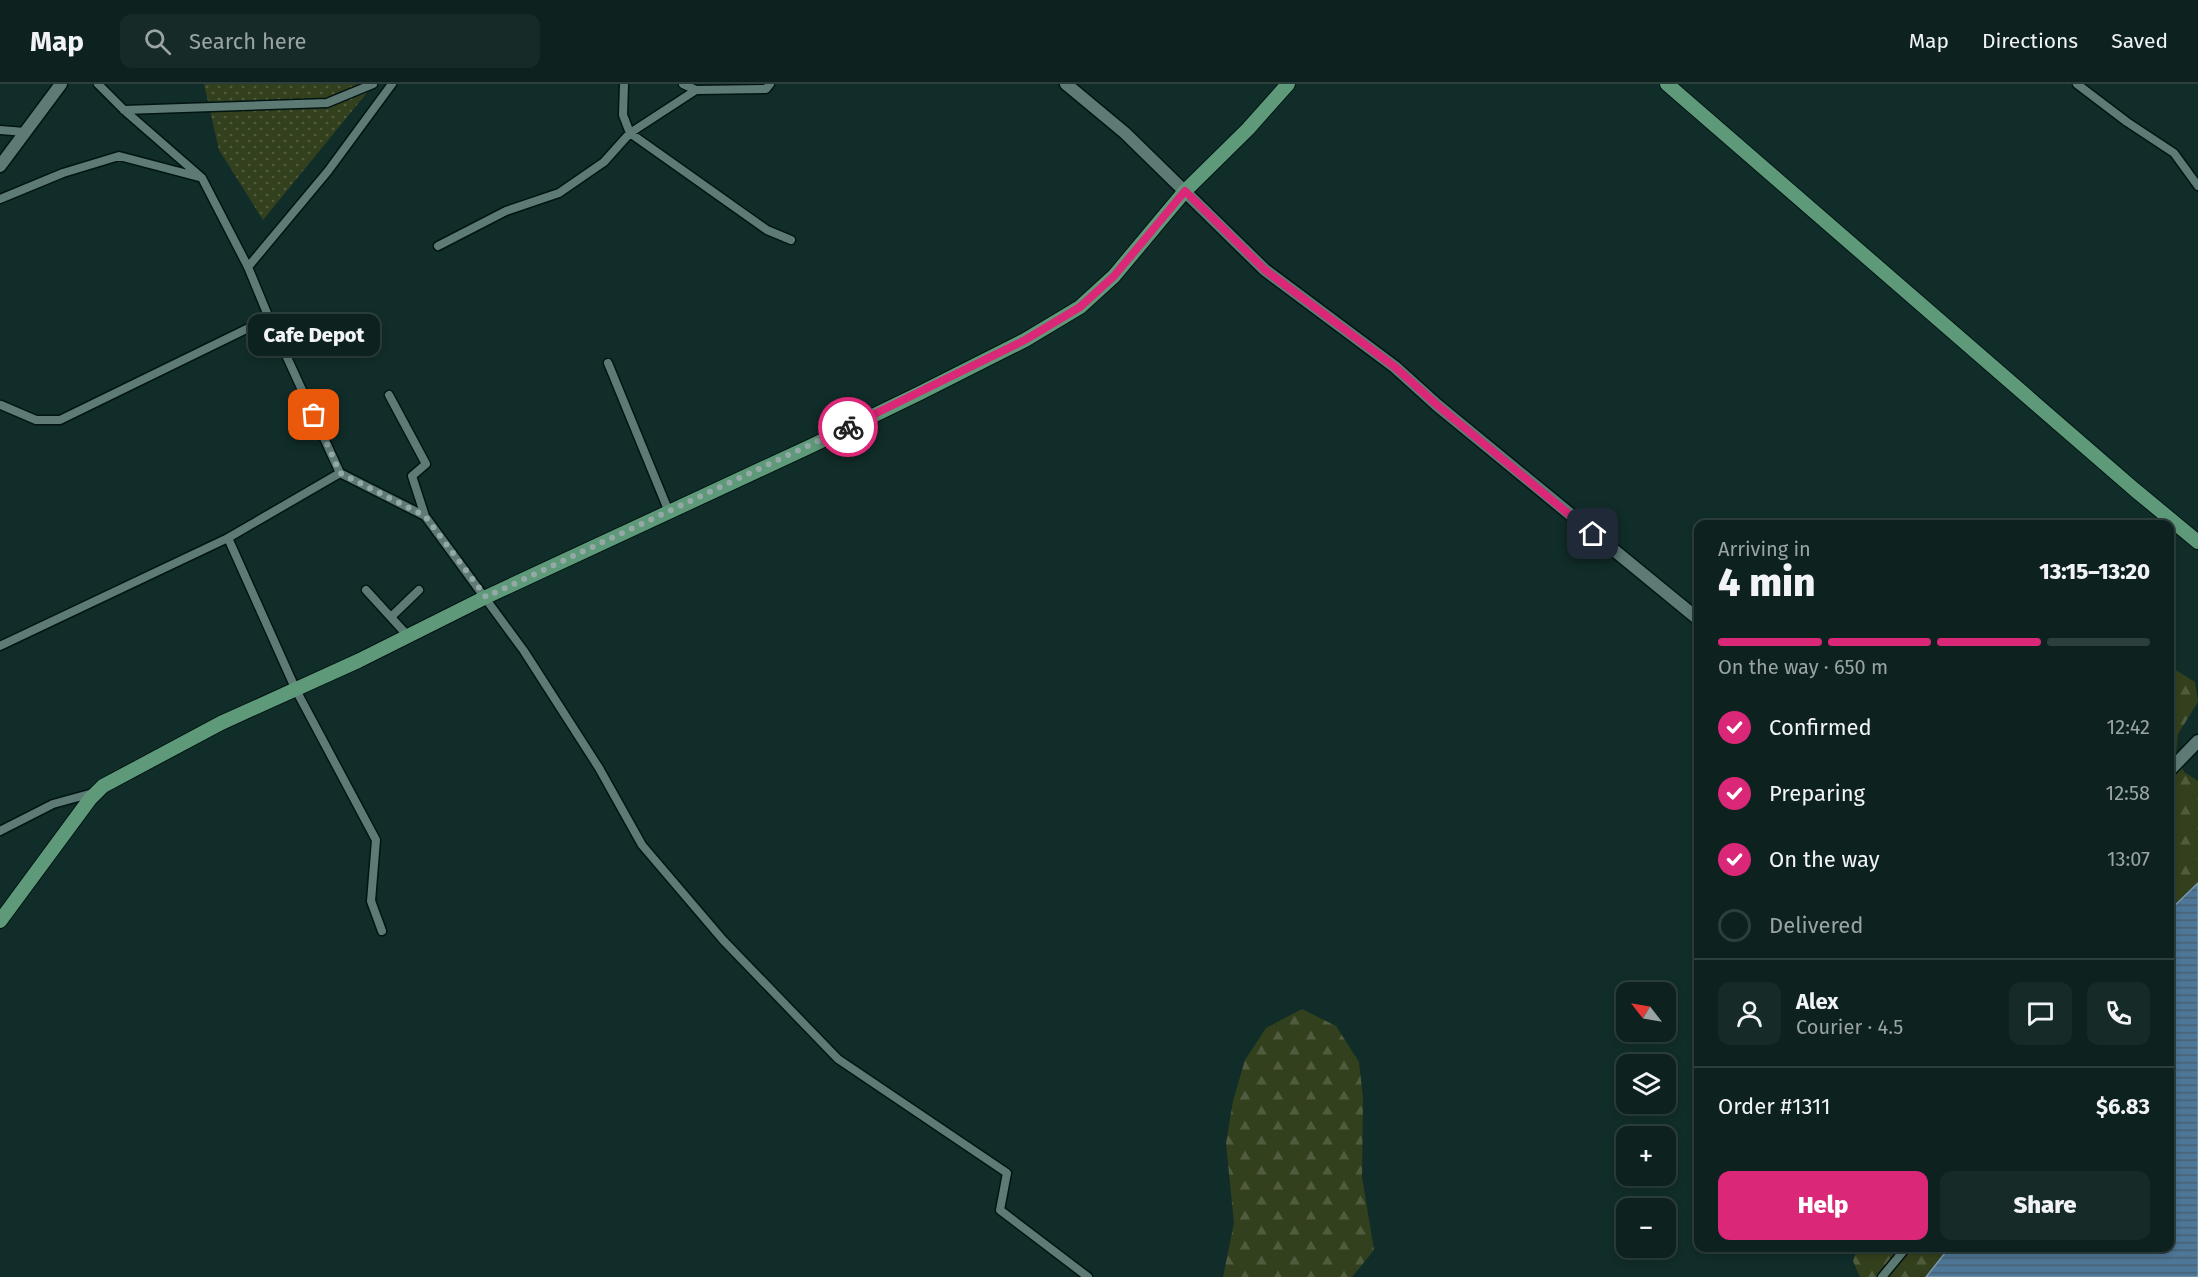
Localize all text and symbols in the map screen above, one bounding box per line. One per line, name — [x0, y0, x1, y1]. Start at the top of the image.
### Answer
search box — [120, 14, 540, 68]
text: Map — [30, 25, 84, 58]
icon: search — [141, 25, 174, 58]
text: Search here — [189, 28, 307, 55]
text: Map — [1909, 28, 1949, 54]
text: Directions — [1982, 28, 2078, 54]
text: Saved — [2111, 28, 2168, 54]
callout: Cafe Depot — [248, 313, 380, 355]
text: Cafe Depot — [264, 323, 364, 347]
pin — [288, 389, 339, 440]
courier — [818, 397, 878, 457]
icon: bag — [297, 398, 330, 431]
icon: bike — [832, 411, 865, 444]
pin — [1567, 508, 1618, 559]
icon: home — [1576, 517, 1609, 550]
text: Arriving in — [1718, 537, 1811, 561]
text: 13:15–13:20 — [2039, 558, 2150, 585]
text: 4 min — [1718, 560, 1816, 606]
text: On the way · 650 m — [1718, 655, 1888, 679]
icon: check — [1718, 711, 1751, 744]
text: Confirmed — [1769, 714, 1872, 741]
text: 12:42 — [2107, 715, 2150, 739]
icon: check — [1718, 777, 1751, 810]
text: Preparing — [1769, 780, 1865, 807]
text: 12:58 — [2106, 781, 2150, 805]
icon: check — [1718, 843, 1751, 876]
text: On the way — [1769, 846, 1880, 873]
text: 13:07 — [2107, 847, 2150, 871]
text: Delivered — [1769, 912, 1864, 939]
north arrow — [1616, 982, 1676, 1042]
map controls — [1616, 982, 1676, 1258]
button: person — [1718, 982, 1781, 1045]
button: chat — [2009, 982, 2072, 1045]
button: phone — [2087, 982, 2150, 1045]
text: Alex — [1796, 988, 1839, 1015]
text: Courier · 4.5 — [1796, 1015, 1903, 1039]
button: layers — [1616, 1054, 1676, 1114]
text: Order #1311 — [1718, 1093, 1831, 1120]
text: $6.83 — [2096, 1093, 2150, 1120]
button: + — [1616, 1126, 1676, 1186]
button: Help — [1718, 1171, 1928, 1240]
button: Share — [1940, 1171, 2150, 1240]
button: − — [1616, 1198, 1676, 1258]

